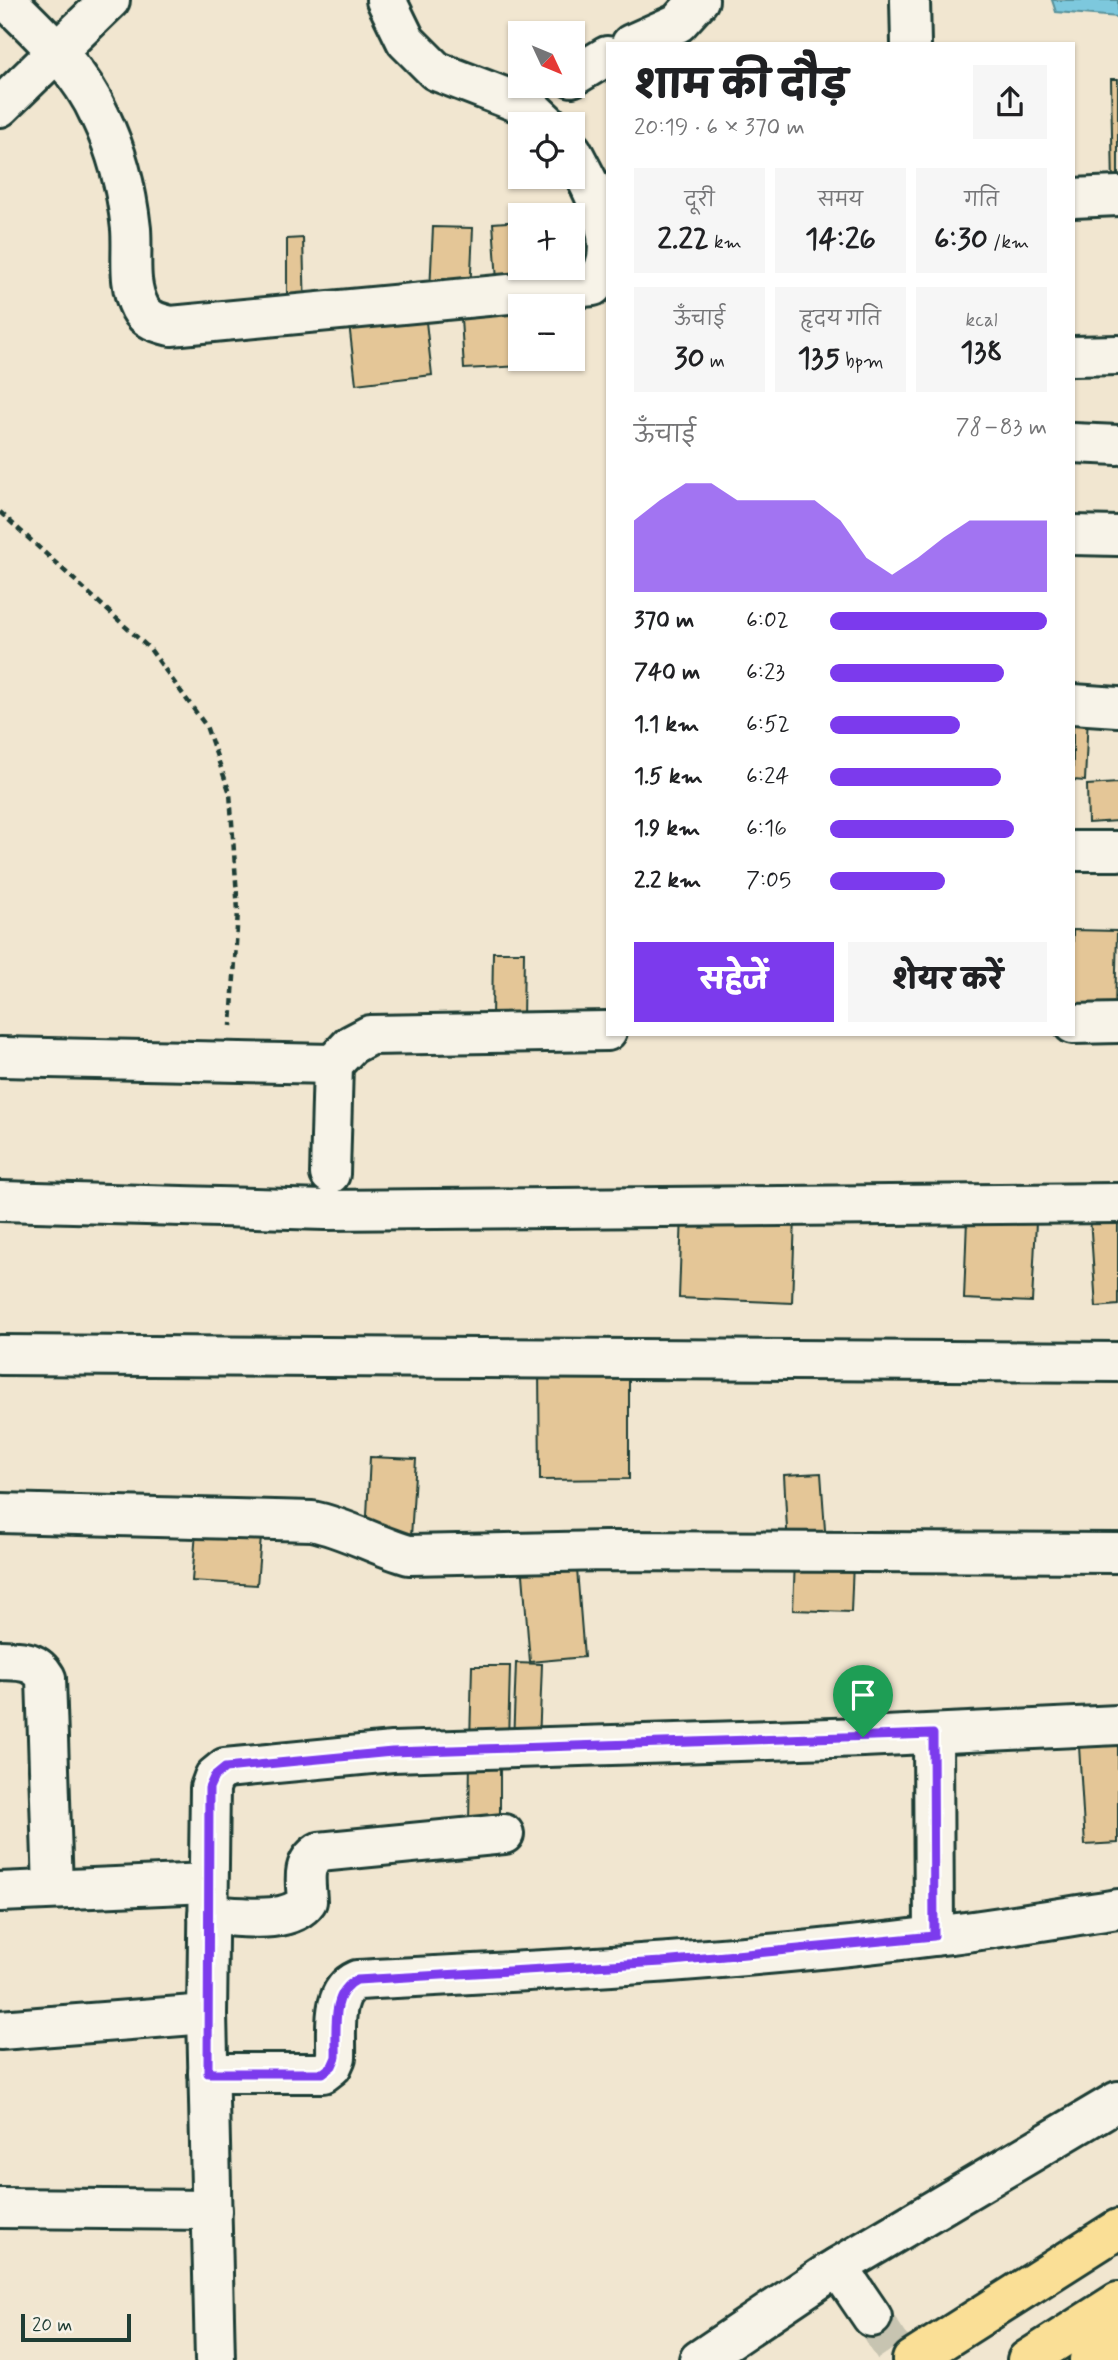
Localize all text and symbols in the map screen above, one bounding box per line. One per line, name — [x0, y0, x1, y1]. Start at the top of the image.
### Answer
north arrow — [508, 21, 584, 98]
map controls — [508, 21, 585, 371]
text: शाम की दौड़ — [634, 62, 848, 111]
button: share — [973, 65, 1047, 139]
button: locate — [508, 112, 585, 189]
text: 20:19 · 6 × 370 m — [634, 113, 805, 143]
text: दूरी — [685, 188, 714, 213]
text: समय — [818, 188, 863, 213]
text: गति — [964, 188, 999, 213]
button: + — [508, 203, 585, 280]
text: 2.22 — [657, 220, 709, 259]
text: 14:26 — [805, 220, 876, 259]
text: 6:30 — [934, 220, 988, 259]
text: km — [709, 230, 742, 255]
text: /km — [988, 230, 1029, 255]
button: − — [508, 294, 585, 371]
text: ऊँचाई — [674, 307, 725, 332]
text: हृदय गति — [800, 307, 881, 332]
text: kcal — [966, 308, 997, 333]
text: 138 — [960, 333, 1003, 372]
text: 30 — [674, 339, 705, 378]
text: 135 — [797, 339, 840, 378]
text: m — [705, 349, 725, 374]
text: bpm — [840, 349, 884, 374]
text: 78–83 m — [956, 413, 1047, 443]
text: ऊँचाई — [634, 421, 696, 451]
text: 370 m — [634, 606, 694, 636]
text: 6:02 — [746, 606, 789, 636]
text: 740 m — [634, 658, 700, 688]
text: 6:23 — [746, 658, 785, 688]
text: 1.1 km — [634, 710, 699, 740]
text: 6:52 — [746, 710, 790, 740]
text: 1.5 km — [634, 762, 703, 792]
text: 6:24 — [746, 762, 789, 792]
text: 1.9 km — [634, 814, 700, 844]
text: 6:16 — [746, 814, 787, 844]
text: 2.2 km — [634, 866, 701, 896]
text: 7:05 — [746, 866, 791, 896]
button: सहेजें — [634, 942, 834, 1022]
button: शेयर करें — [848, 942, 1047, 1022]
pin — [833, 1665, 893, 1737]
icon: arrive — [844, 1676, 882, 1714]
scale bar — [21, 2311, 131, 2343]
text: 20 m — [32, 2313, 72, 2338]

